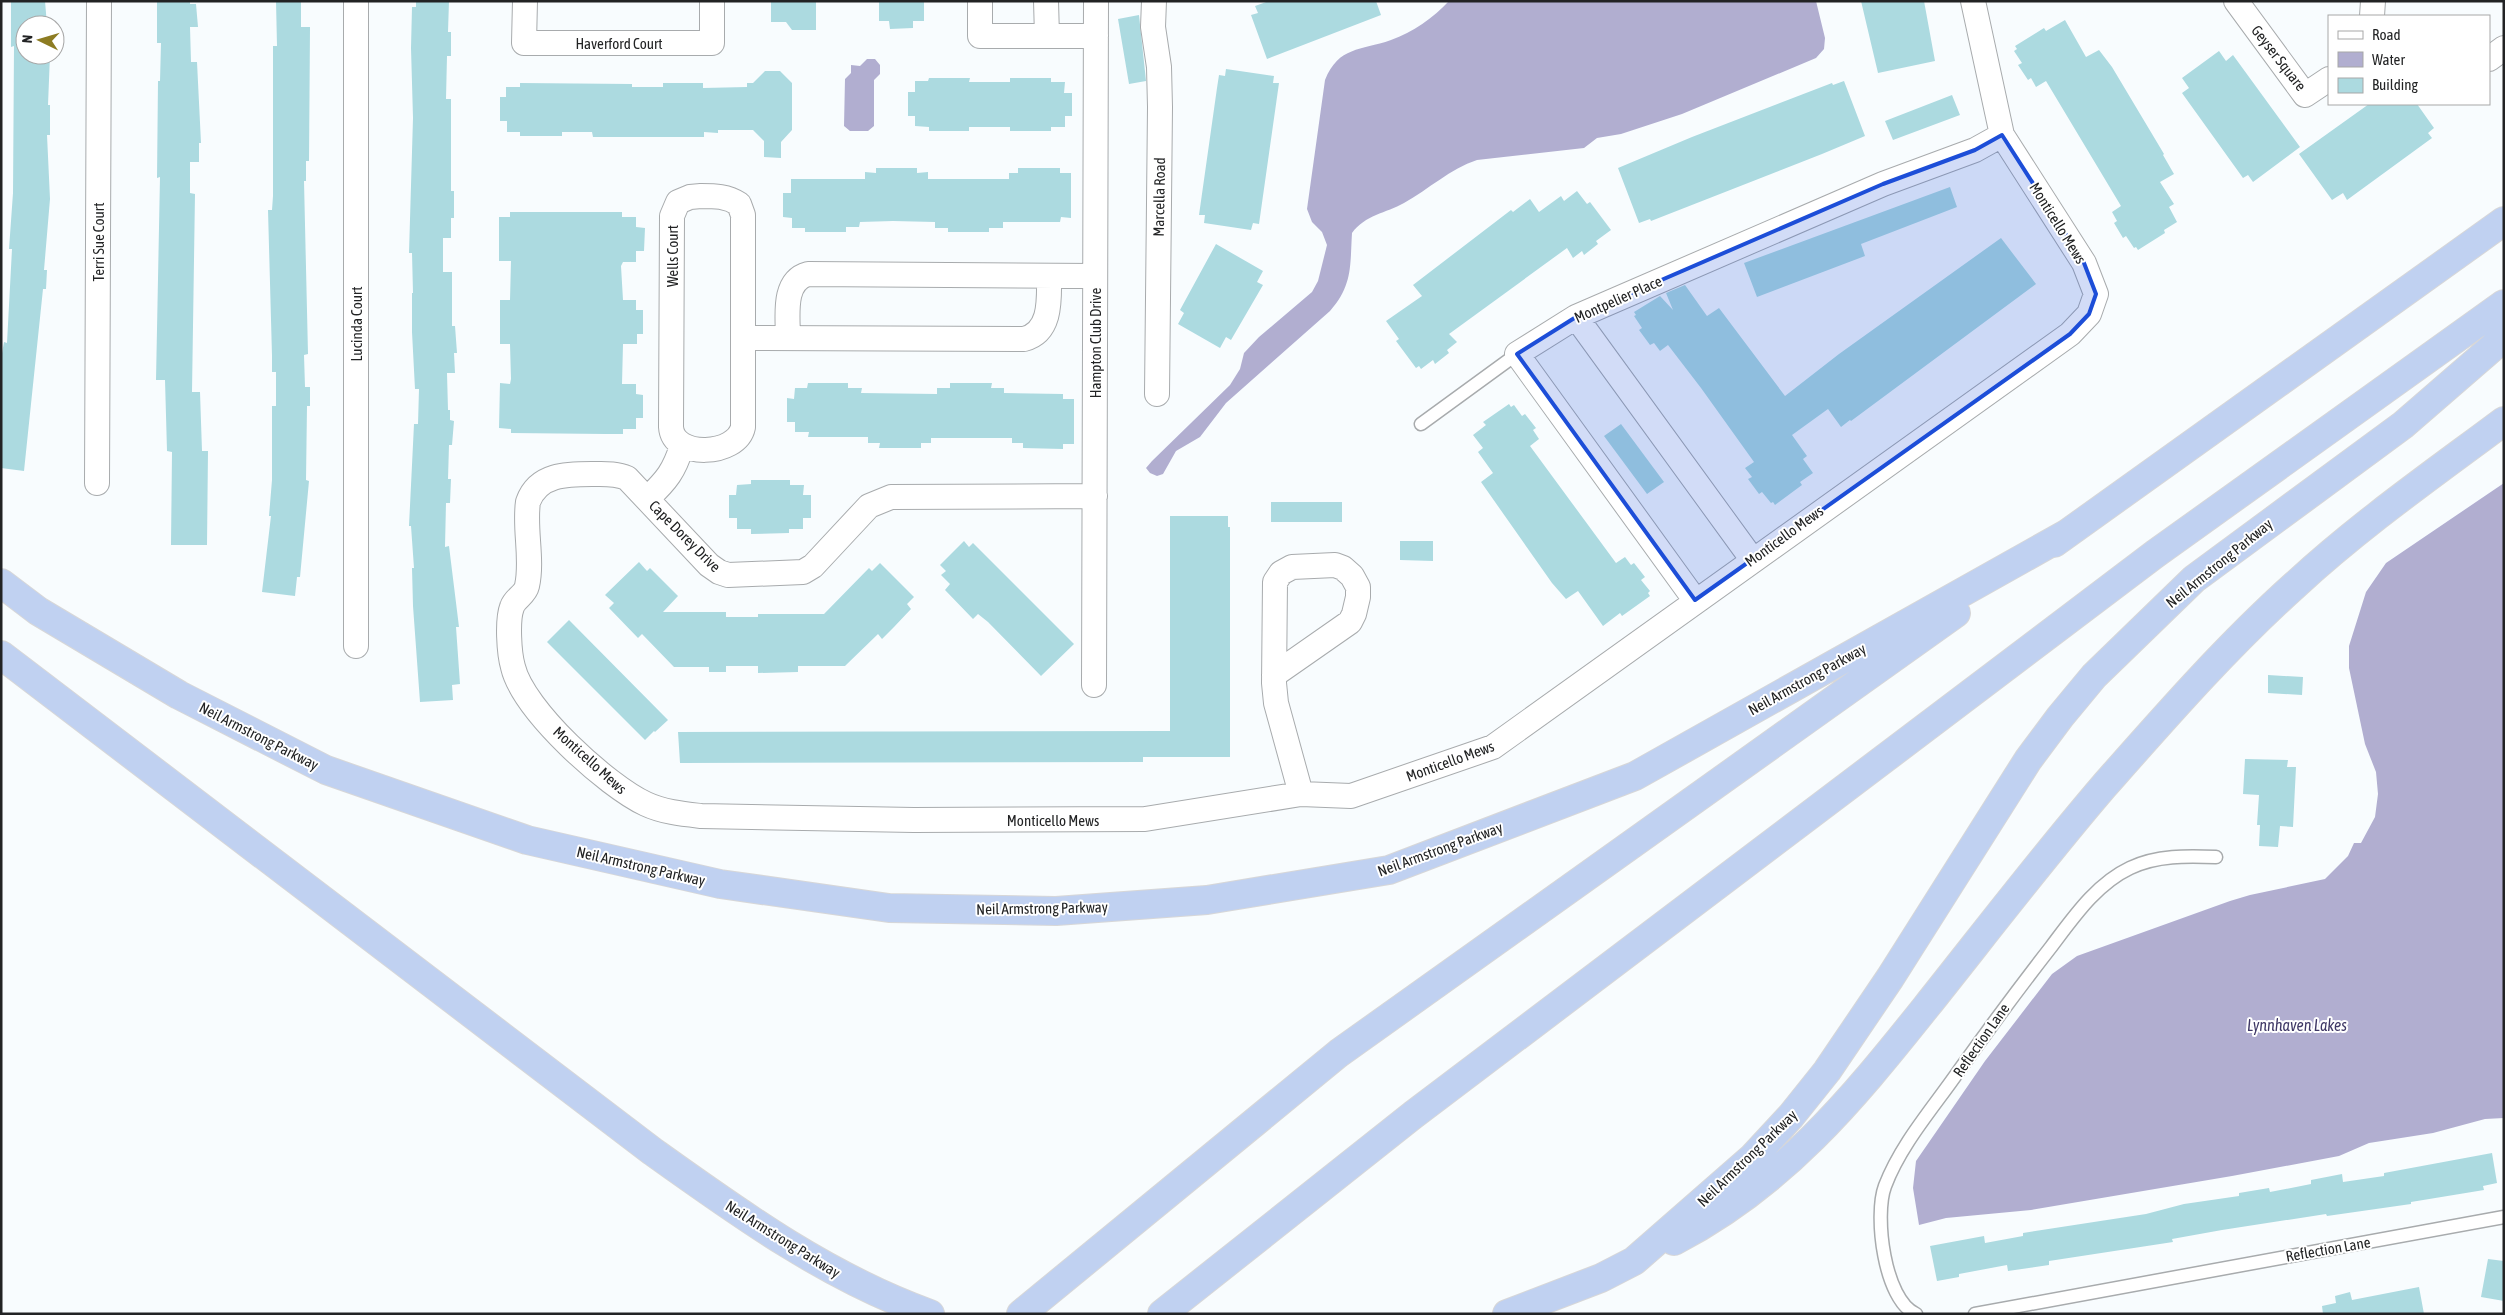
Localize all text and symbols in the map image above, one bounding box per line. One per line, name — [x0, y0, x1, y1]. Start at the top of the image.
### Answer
north arrow — [15, 15, 65, 65]
legend — [2328, 15, 2490, 105]
street label: Geyser Square — [2248, 22, 2310, 94]
text: Road — [2372, 26, 2401, 43]
text: N — [19, 34, 35, 44]
street label: Haverford Court — [575, 35, 663, 52]
text: Water — [2372, 51, 2405, 68]
text: Building — [2372, 76, 2418, 93]
street label: Marcella Road — [1150, 157, 1168, 237]
street label: Monticello Mews — [2026, 179, 2090, 267]
street label: Terri Sue Court — [90, 203, 107, 281]
street label: Wells Court — [664, 225, 681, 287]
street label: Montpelier Place — [1572, 272, 1665, 326]
street label: Lucinda Court — [348, 286, 365, 362]
street label: Hampton Club Drive — [1087, 288, 1104, 398]
street label: Cape Dorey Drive — [646, 497, 724, 575]
street label: Monticello Mews — [1742, 502, 1826, 570]
street label: Neil Armstrong Parkway — [2163, 515, 2275, 611]
street label: Neil Armstrong Parkway — [1745, 640, 1869, 718]
street label: Neil Armstrong Parkway — [197, 699, 321, 773]
street label: Monticello Mews — [550, 723, 630, 797]
street label: Monticello Mews — [1404, 737, 1496, 785]
street label: Monticello Mews — [1007, 812, 1099, 829]
street label: Neil Armstrong Parkway — [1375, 819, 1505, 879]
street label: Neil Armstrong Parkway — [575, 843, 707, 889]
street label: Neil Armstrong Parkway — [976, 898, 1108, 918]
street label: Reflection Lane — [1949, 1000, 2013, 1080]
water label: Lynnhaven Lakes — [2247, 1016, 2347, 1035]
street label: Neil Armstrong Parkway — [1694, 1106, 1800, 1210]
street label: Neil Armstrong Parkway — [723, 1197, 843, 1281]
street label: Reflection Lane — [2284, 1233, 2372, 1265]

